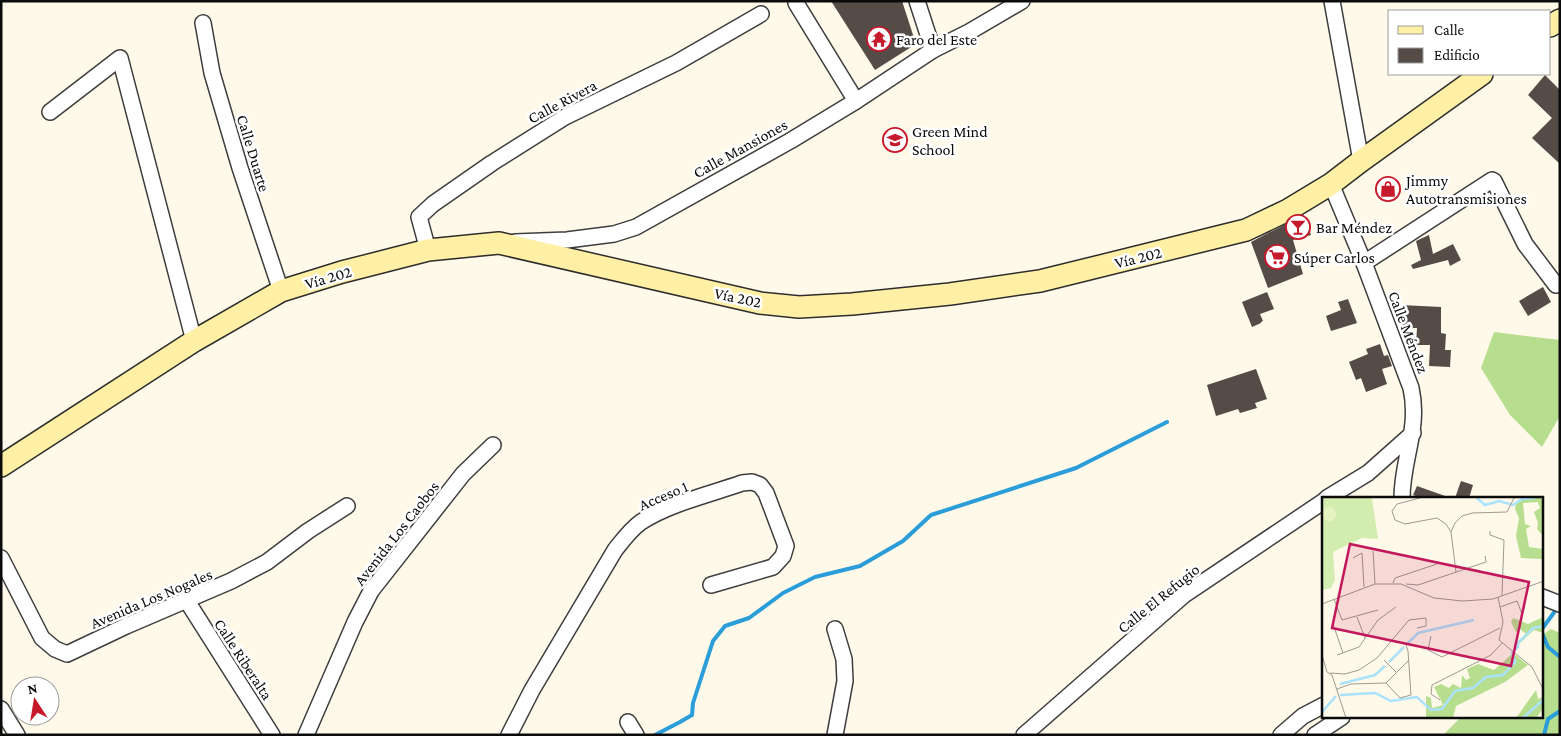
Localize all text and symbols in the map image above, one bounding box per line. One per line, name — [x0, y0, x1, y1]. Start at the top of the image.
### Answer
legend — [1388, 10, 1551, 75]
text: Calle — [1434, 22, 1465, 38]
temple icon: Faro del Este — [866, 26, 892, 52]
place label: Faro del Este — [896, 31, 977, 48]
text: Edificio — [1434, 47, 1480, 63]
street label: Calle Rivera — [525, 76, 600, 127]
street label: Calle Duarte — [234, 113, 273, 194]
street label: Calle Mansiones — [690, 116, 790, 181]
place label: Green Mind School — [912, 123, 988, 158]
school or university icon: Green Mind School — [882, 127, 908, 153]
place label: Jimmy Autotransmisiones — [1404, 172, 1527, 207]
shop icon: Jimmy Autotransmisiones — [1375, 176, 1401, 202]
bar icon: Bar Méndez — [1285, 214, 1311, 240]
place label: Bar Méndez — [1316, 219, 1392, 236]
street label: Vía 202 — [1113, 243, 1164, 271]
supermarket icon: Súper Carlos — [1264, 244, 1290, 270]
place label: Súper Carlos — [1294, 249, 1375, 267]
street label: Vía 202 — [303, 263, 354, 292]
street label: Vía 202 — [713, 284, 763, 311]
street label: Calle Méndez — [1385, 289, 1432, 376]
street label: Avenida Los Caobos — [351, 478, 442, 589]
street label: Acceso 1 — [636, 478, 690, 513]
inset map — [1322, 497, 1544, 718]
street label: Calle El Refugio — [1114, 560, 1203, 637]
street label: Avenida Los Nogales — [88, 565, 215, 633]
street label: Calle Riberalta — [211, 616, 276, 703]
north arrow — [10, 676, 60, 726]
text: N — [26, 679, 39, 697]

